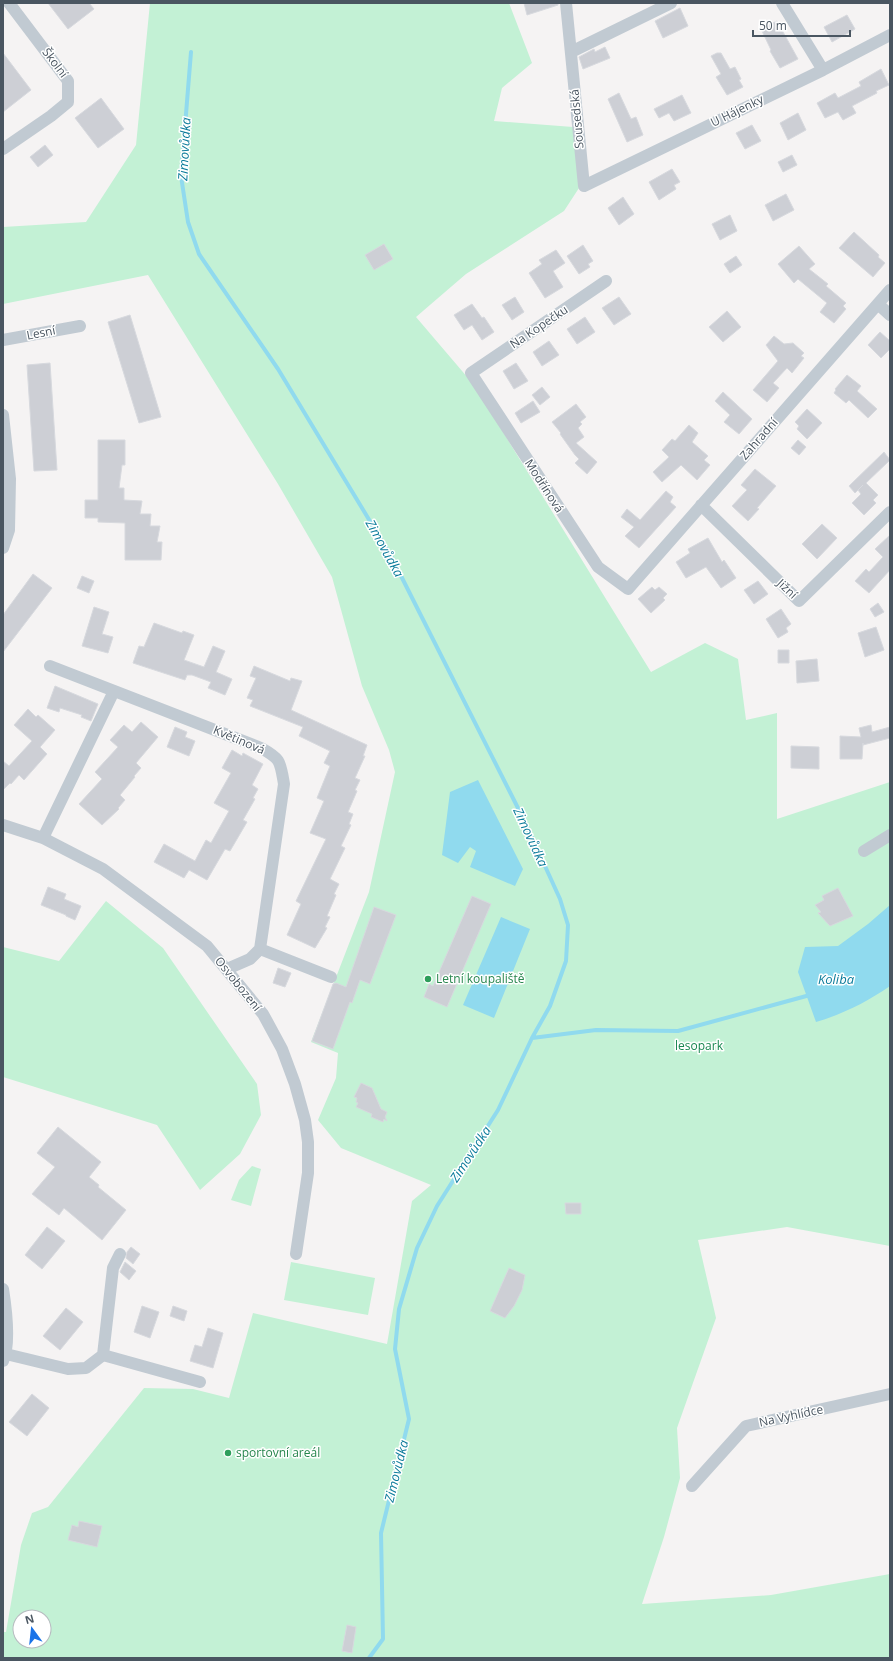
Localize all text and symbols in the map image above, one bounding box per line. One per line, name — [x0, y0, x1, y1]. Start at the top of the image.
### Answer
scale bar — [753, 12, 850, 38]
text: 50 m — [759, 17, 787, 34]
street label: Školní — [39, 44, 73, 82]
street label: Sousedská — [565, 89, 588, 149]
street label: U Hájenky — [708, 90, 767, 131]
water label: Zimovůdka — [173, 116, 195, 182]
street label: Na Kopečku — [506, 301, 571, 352]
street label: Lesní — [25, 321, 58, 344]
street label: Zahradní — [736, 413, 782, 463]
street label: Modřínová — [521, 456, 568, 516]
water label: Zimovůdka — [361, 515, 409, 581]
street label: Jižní — [773, 574, 802, 603]
street label: Květinová — [211, 721, 268, 758]
water label: Zimovůdka — [509, 803, 553, 870]
street label: Osvobození — [211, 953, 266, 1015]
place label: Letní koupaliště — [436, 970, 525, 987]
water label: Koliba — [818, 970, 855, 988]
marker: Letní koupaliště — [423, 974, 433, 984]
park label: lesopark — [675, 1037, 724, 1054]
water label: Zimovůdka — [445, 1122, 495, 1186]
street label: Na Vyhlídce — [757, 1400, 825, 1431]
water label: Zimovůdka — [379, 1437, 413, 1505]
place label: sportovní areál — [236, 1444, 320, 1461]
marker: sportovní areál — [223, 1448, 233, 1458]
north arrow — [12, 1609, 52, 1649]
text: N — [23, 1610, 36, 1627]

